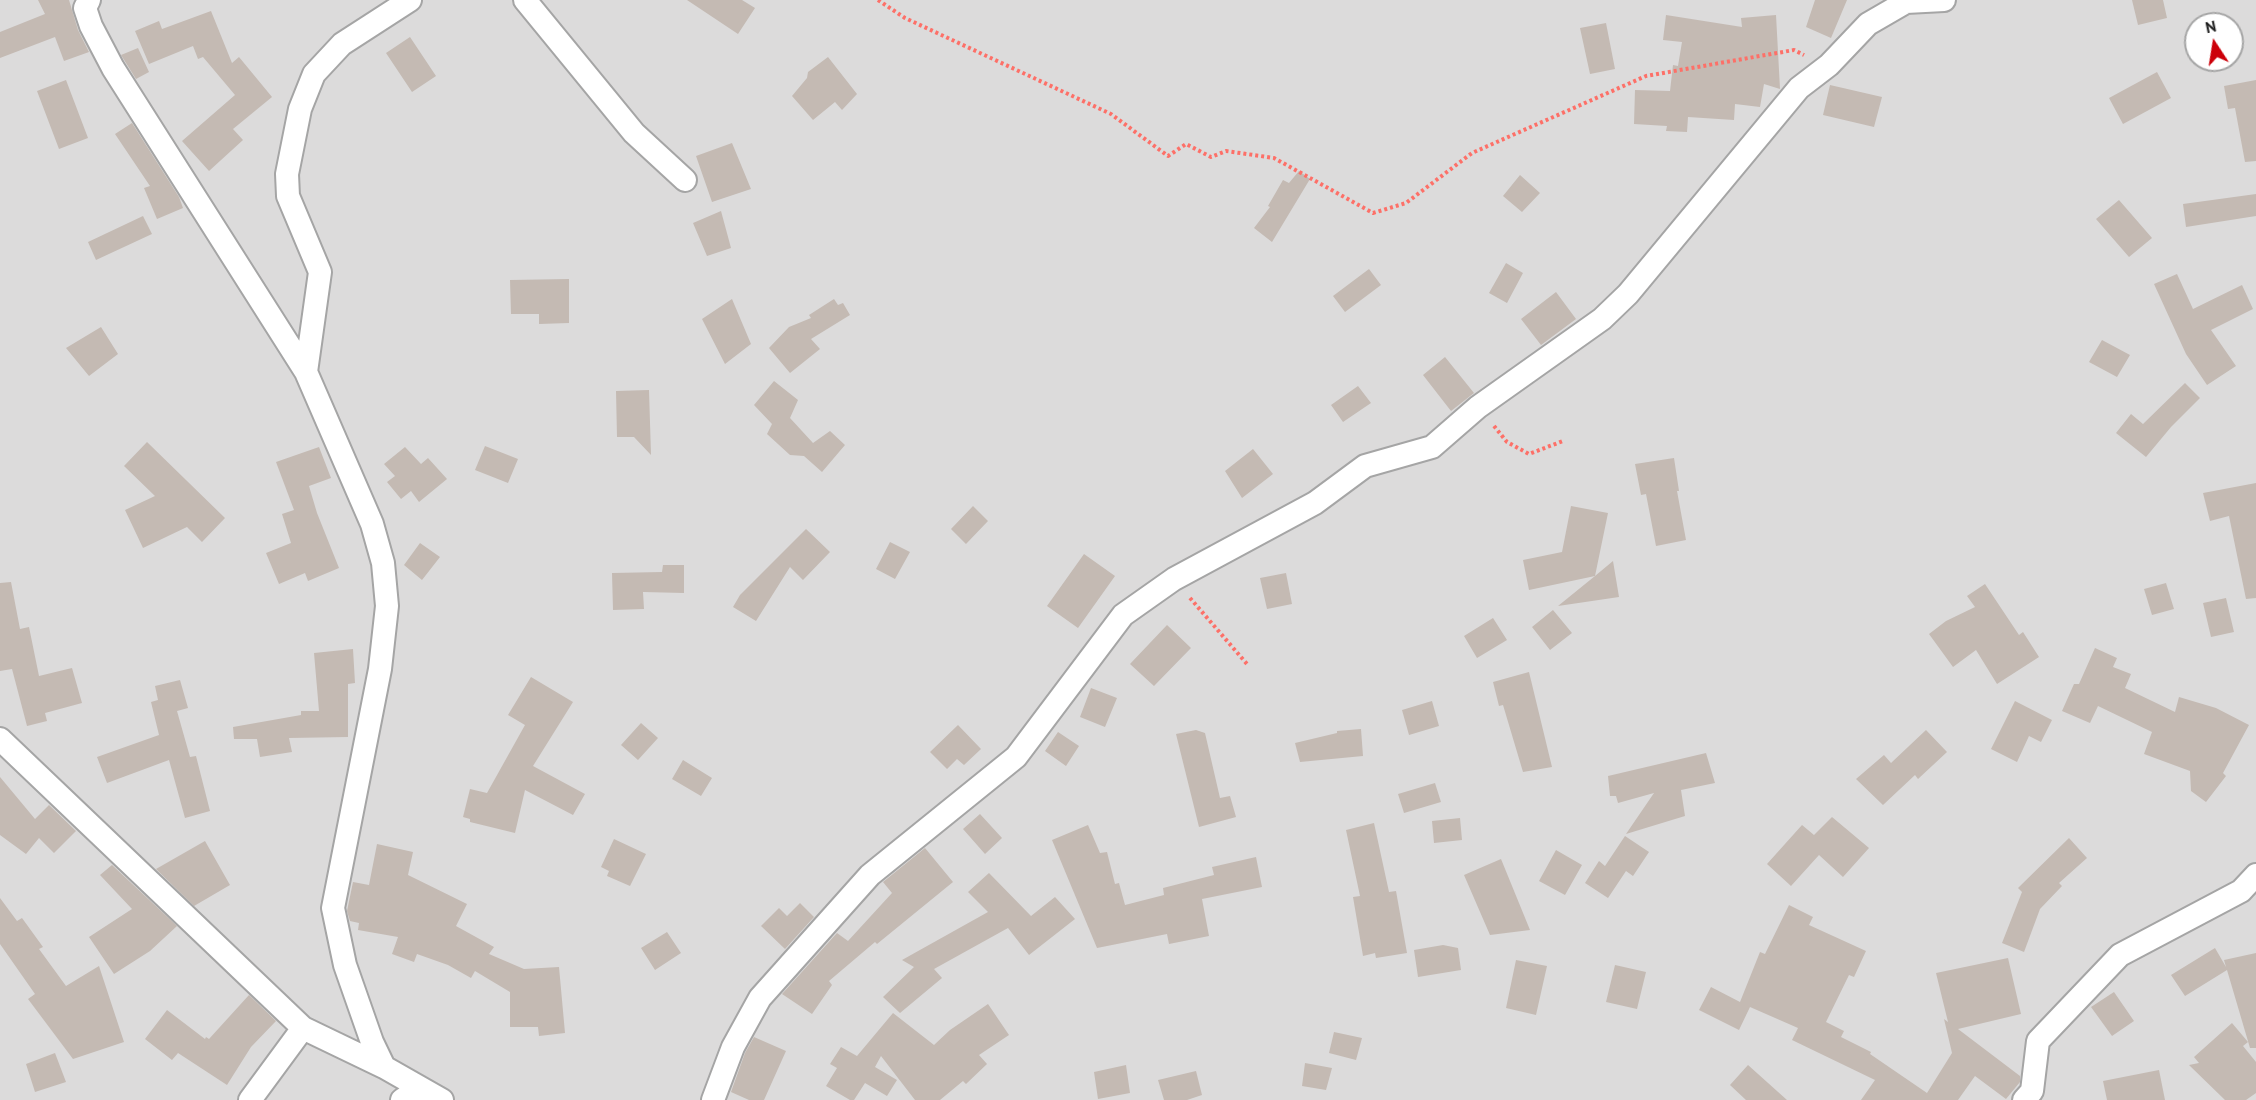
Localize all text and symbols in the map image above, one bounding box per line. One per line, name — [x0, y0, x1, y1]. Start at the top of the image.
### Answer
north arrow — [2184, 12, 2244, 72]
text: N — [2203, 15, 2218, 37]

